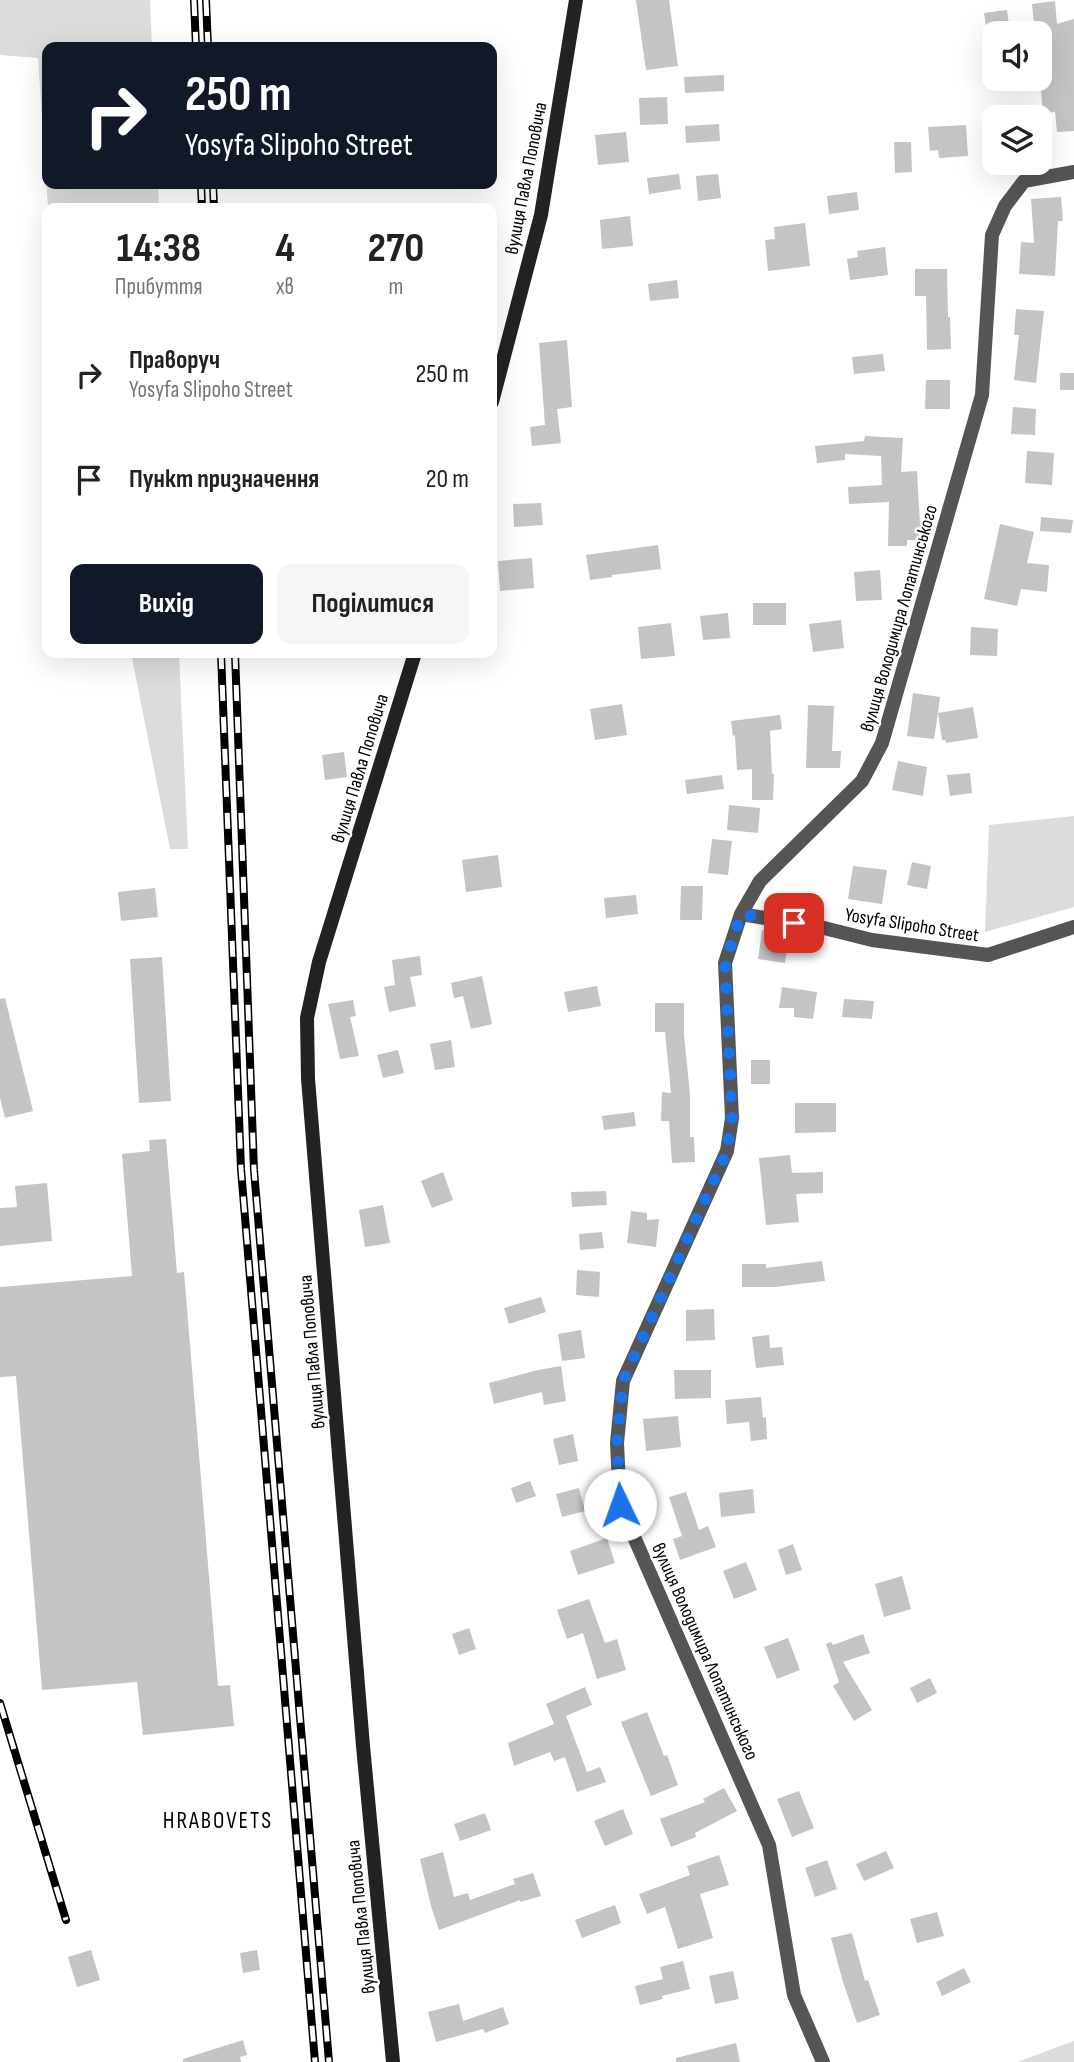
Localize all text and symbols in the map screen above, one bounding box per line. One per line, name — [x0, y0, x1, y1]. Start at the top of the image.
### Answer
map controls — [982, 21, 1052, 175]
button: sound — [982, 21, 1052, 91]
text: 250 m — [185, 66, 291, 125]
icon: right — [70, 70, 161, 161]
street label: вулиця Павла Поповича — [500, 100, 553, 256]
button: layers — [982, 105, 1052, 175]
text: Yosyfa Slipoho Street — [185, 126, 413, 165]
text: 14:38 — [116, 223, 201, 274]
text: 4 — [275, 223, 295, 274]
text: 270 — [368, 223, 424, 274]
text: Прибуття — [115, 273, 202, 301]
text: хв — [276, 273, 294, 301]
text: m — [389, 273, 403, 301]
text: Праворуч — [129, 345, 220, 376]
icon: right — [70, 356, 108, 394]
text: 250 m — [415, 359, 469, 390]
text: Yosyfa Slipoho Street — [129, 376, 293, 404]
icon: arrive — [70, 461, 108, 499]
text: Пункт призначення — [129, 464, 319, 495]
text: 20 m — [426, 464, 469, 495]
street label: вулиця Володимира Лопатинського — [856, 502, 943, 734]
button: Вихід — [70, 564, 263, 644]
button: Поділитися — [277, 564, 469, 644]
street label: вулиця Павла Поповича — [327, 691, 394, 846]
pin — [764, 893, 824, 953]
icon: arrive — [775, 904, 813, 942]
street label: Yosyfa Slipoho Street — [843, 904, 981, 947]
street label: вулиця Павла Поповича — [294, 1274, 331, 1430]
position arrow — [583, 1468, 657, 1542]
street label: вулиця Володимира Лопатинського — [646, 1540, 763, 1764]
district label: HRABOVETS — [163, 1807, 273, 1835]
street label: вулиця Павла Поповича — [342, 1839, 381, 1995]

